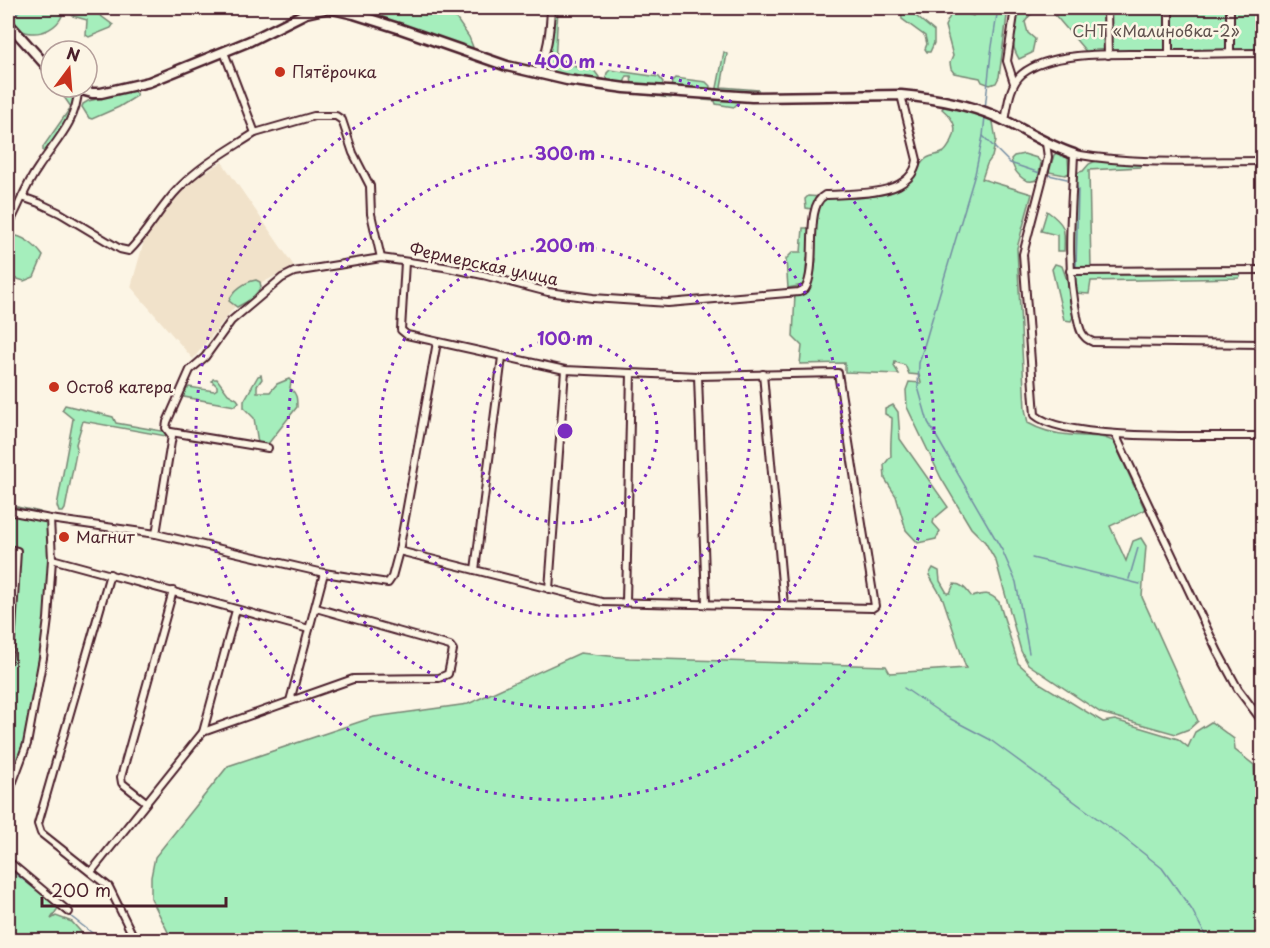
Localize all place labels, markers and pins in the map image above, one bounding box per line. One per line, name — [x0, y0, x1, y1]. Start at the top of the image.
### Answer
place label: Пятёрочка — [292, 59, 377, 83]
marker: Пятёрочка — [273, 65, 287, 79]
place label: Остов катера — [66, 374, 173, 398]
marker: Остов катера — [47, 380, 61, 394]
centre of rings — [555, 421, 575, 441]
place label: Магнит — [76, 524, 136, 548]
marker: Магнит — [57, 530, 71, 544]

